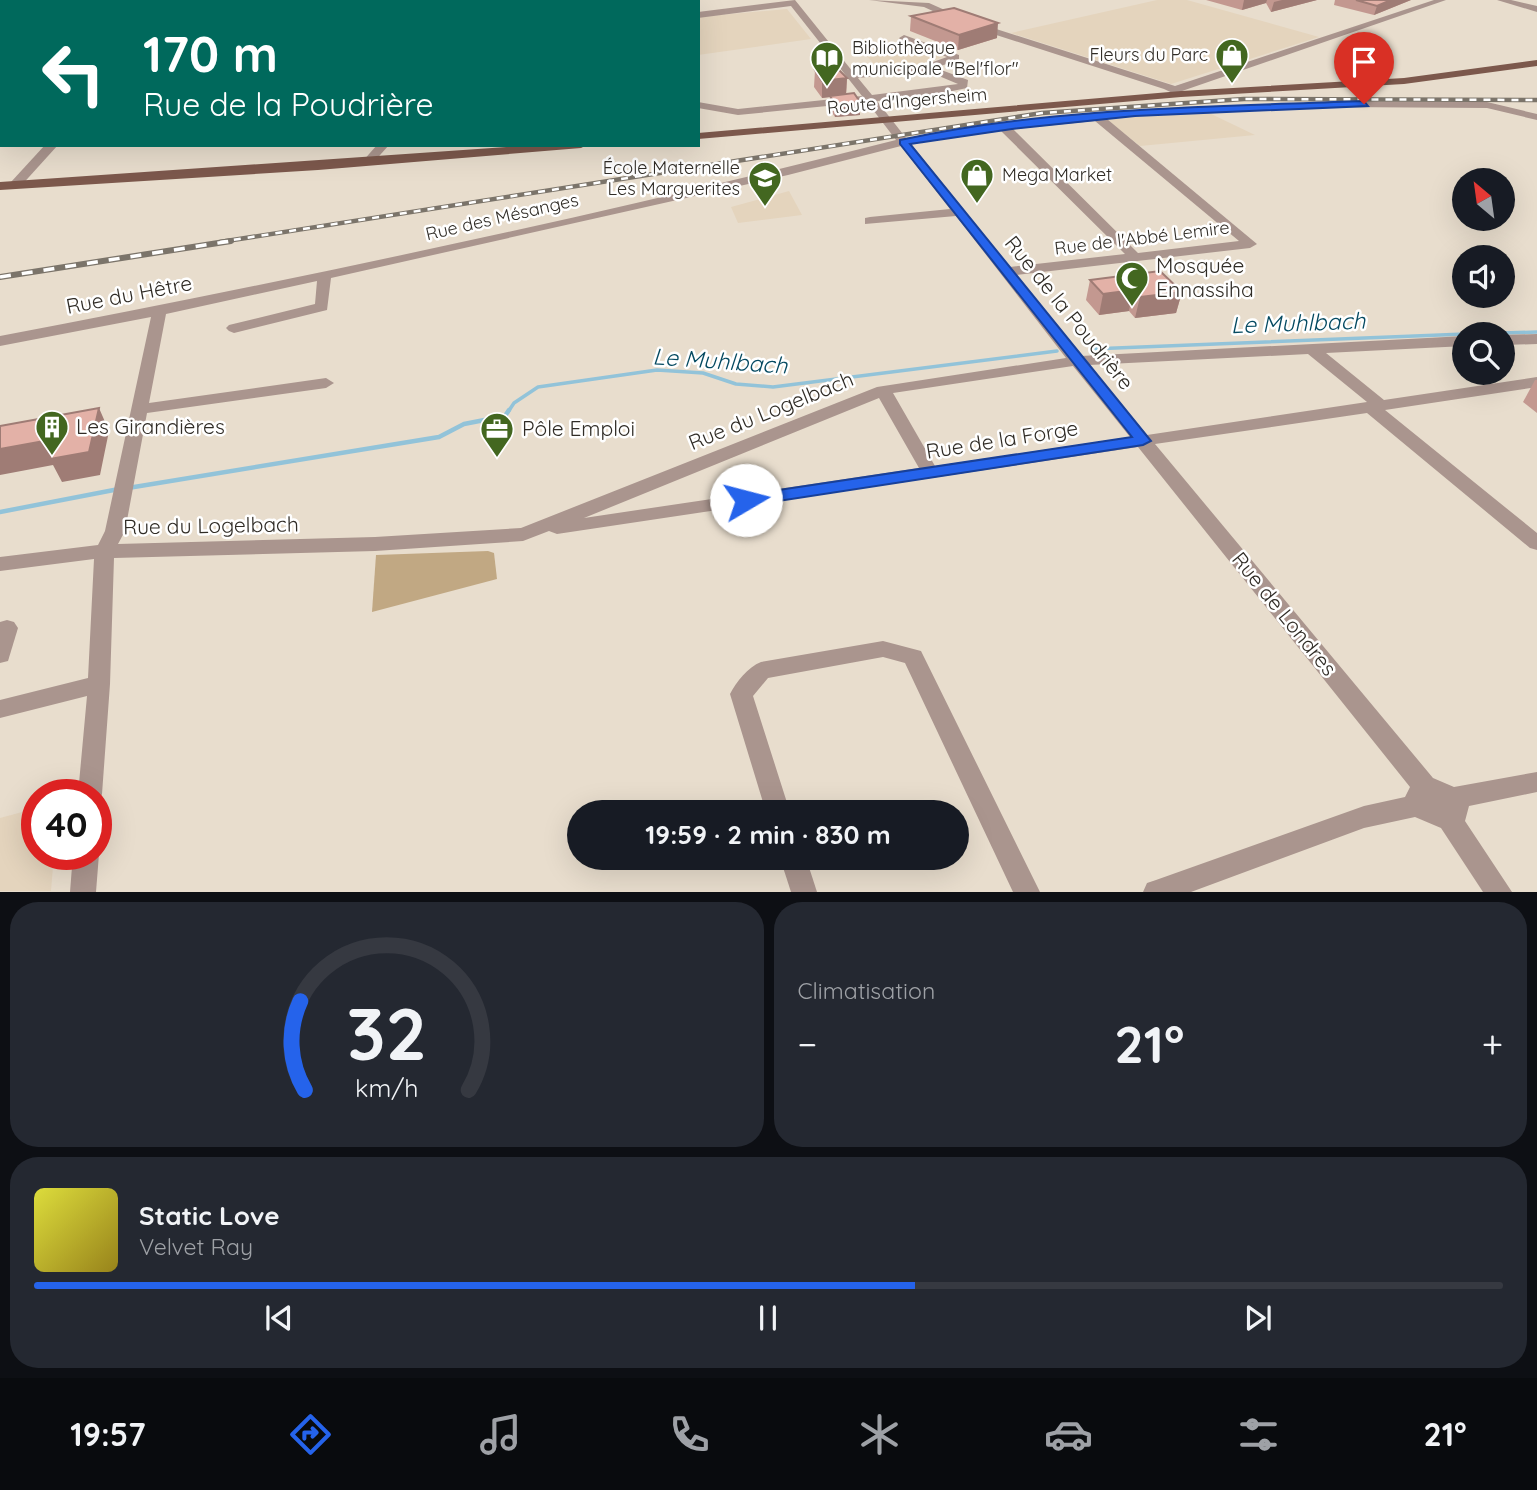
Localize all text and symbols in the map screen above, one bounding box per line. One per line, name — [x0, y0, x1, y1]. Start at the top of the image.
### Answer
text: 170 m — [143, 23, 278, 84]
icon: left — [28, 28, 119, 119]
pin — [1334, 32, 1394, 104]
place label: Bibliothèque municipale "Bel'flor" — [852, 36, 1019, 80]
shop icon: Fleurs du Parc — [1213, 36, 1251, 85]
library icon: Bibliothèque municipale "Bel'flor" — [808, 39, 846, 88]
place label: Fleurs du Parc — [1089, 43, 1208, 66]
icon: arrive — [1345, 43, 1383, 81]
street label: Route d'Ingersheim — [826, 82, 988, 119]
text: Rue de la Poudrière — [143, 84, 433, 124]
place label: École Maternelle Les Marguerites — [603, 156, 740, 200]
shop icon: Mega Market — [958, 156, 996, 205]
school or university icon: École Maternelle Les Marguerites — [746, 159, 784, 208]
place label: Mega Market — [1002, 163, 1112, 186]
north arrow — [1452, 168, 1516, 231]
map controls — [1452, 168, 1515, 385]
street label: Rue des Mésanges — [423, 188, 581, 245]
street label: Rue de l'Abbé Lemire — [1053, 215, 1231, 260]
street label: Rue de la Poudrière — [1000, 230, 1140, 395]
button: sound — [1452, 245, 1515, 308]
place label: Mosquée Ennassiha — [1156, 252, 1254, 302]
mosque icon: Mosquée Ennassiha — [1113, 259, 1151, 308]
street label: Rue du Hêtre — [64, 269, 194, 319]
water label: Le Muhlbach — [1230, 306, 1367, 339]
button: search — [1452, 322, 1515, 385]
water label: Le Muhlbach — [652, 341, 789, 380]
street label: Rue du Logelbach — [684, 365, 857, 455]
building icon: Les Girandières — [33, 408, 71, 457]
office icon: Pôle Emploi — [478, 410, 516, 459]
place label: Les Girandières — [76, 413, 225, 439]
street label: Rue de la Forge — [924, 414, 1080, 464]
place label: Pôle Emploi — [522, 415, 635, 441]
position arrow — [709, 463, 783, 537]
street label: Rue du Logelbach — [123, 510, 299, 540]
street label: Rue de Londres — [1227, 546, 1343, 681]
speed limit sign: 40 — [21, 779, 112, 870]
text: 19:59 · 2 min · 830 m — [645, 818, 891, 851]
text: Climatisation — [798, 976, 935, 1005]
text: 32 — [346, 988, 427, 1079]
text: 21° — [1114, 1011, 1185, 1076]
text: − — [798, 1020, 817, 1068]
text: + — [1482, 1020, 1503, 1068]
text: km/h — [355, 1072, 418, 1103]
text: Static Love — [139, 1199, 280, 1232]
text: Velvet Ray — [139, 1232, 253, 1261]
icon: previous — [260, 1299, 298, 1337]
icon: pause — [749, 1299, 787, 1337]
icon: next — [1239, 1299, 1277, 1337]
icon: directions — [286, 1410, 335, 1459]
icon: music — [476, 1410, 525, 1459]
icon: phone — [665, 1410, 714, 1459]
icon: climate — [855, 1410, 904, 1459]
icon: car — [1044, 1410, 1093, 1459]
icon: filters — [1234, 1410, 1283, 1459]
text: 19:57 — [70, 1414, 146, 1454]
text: 21° — [1423, 1414, 1467, 1454]

